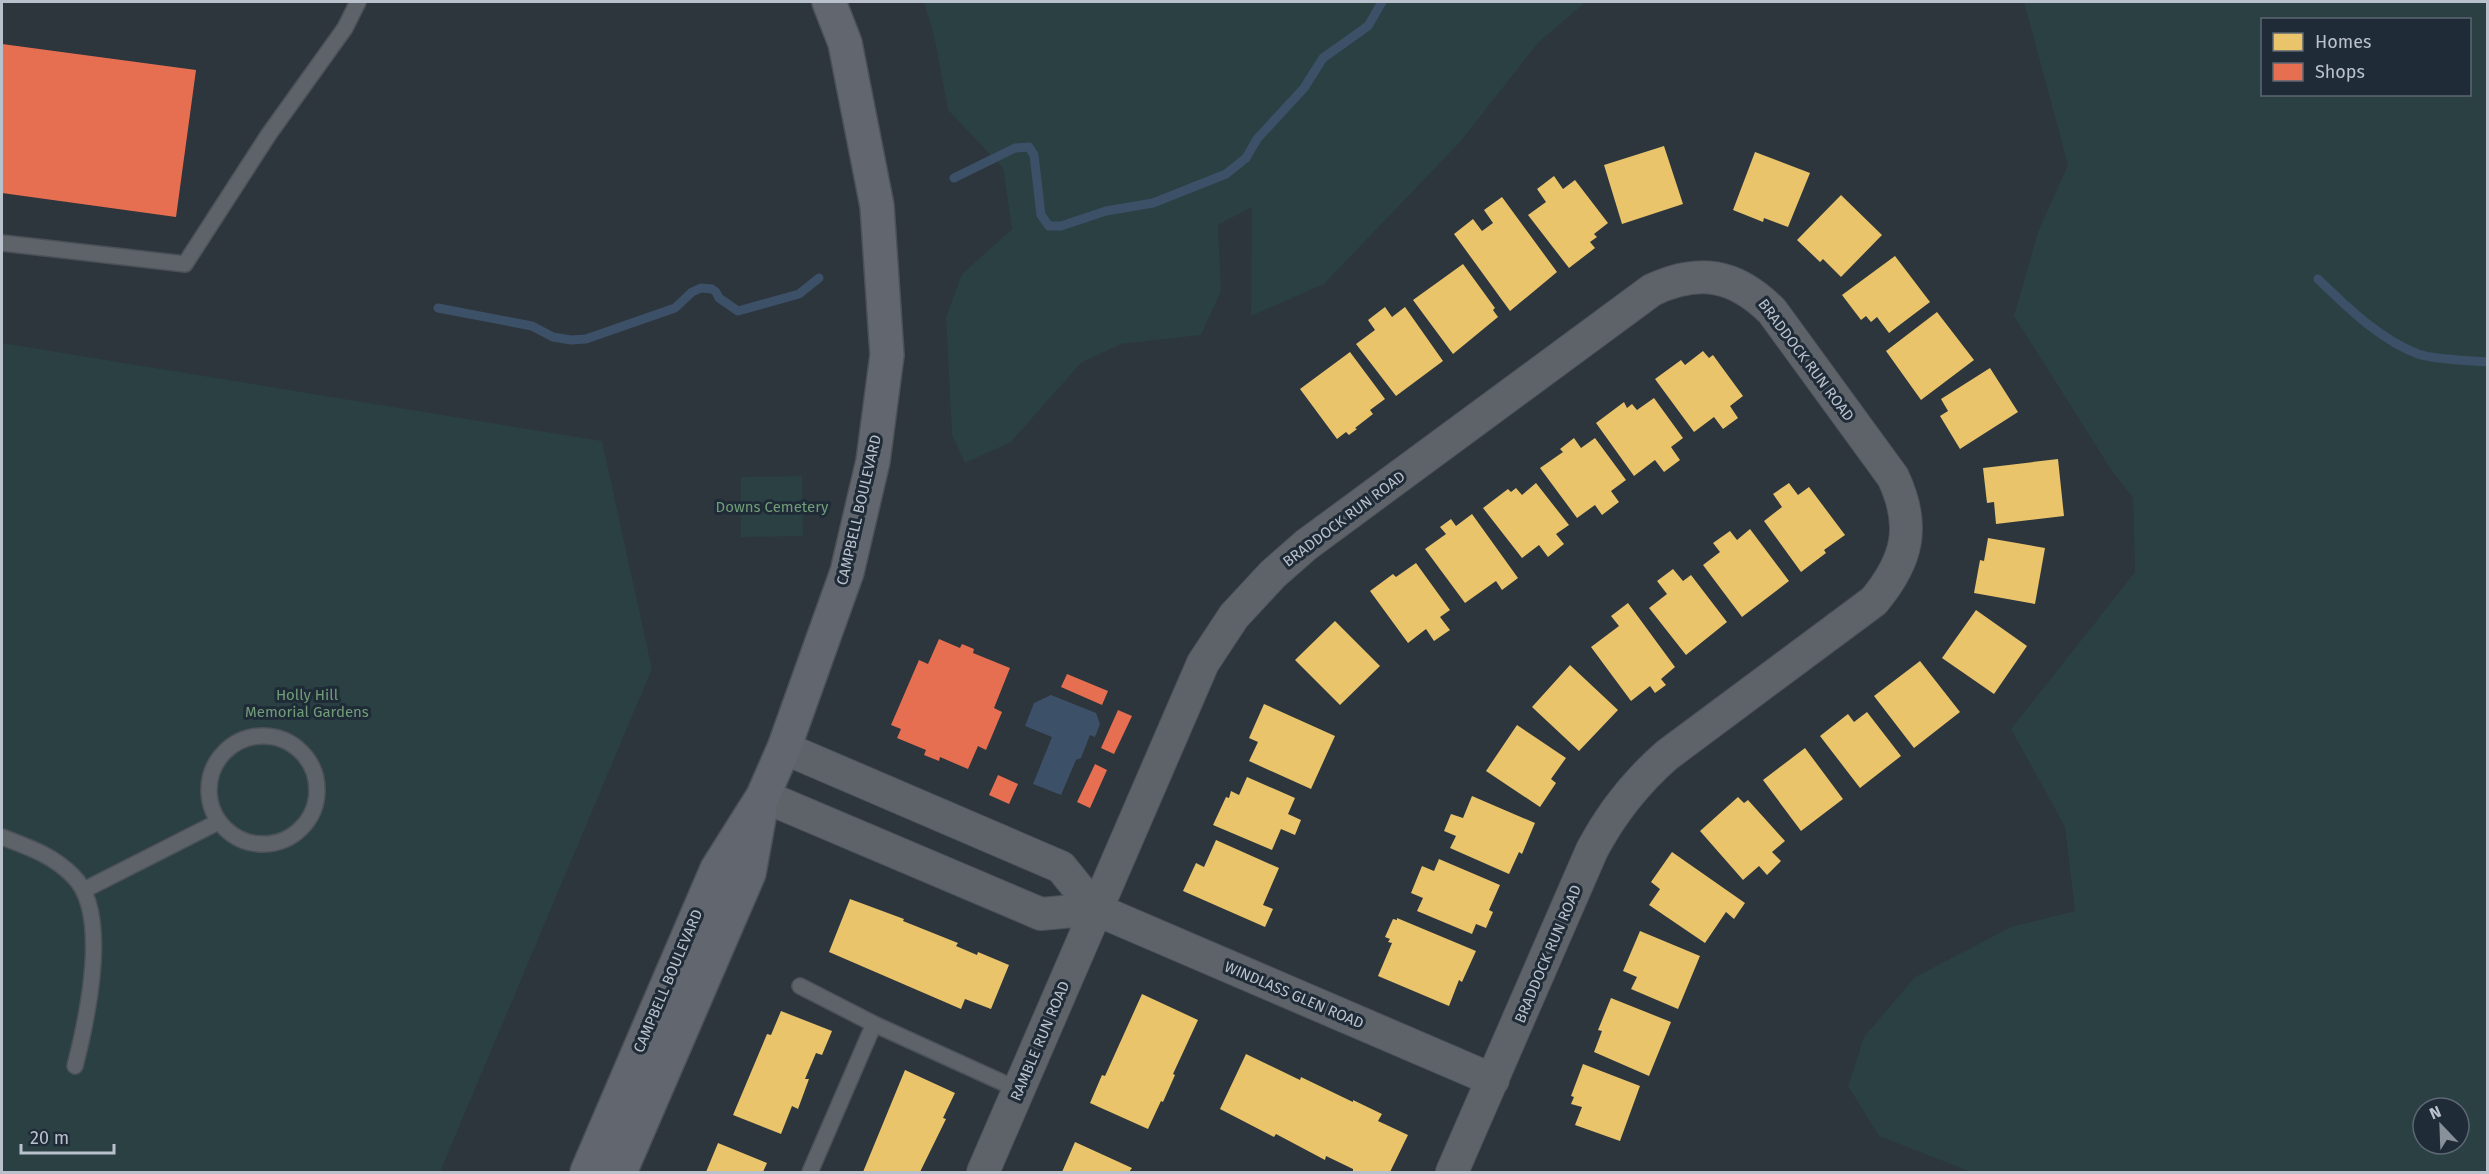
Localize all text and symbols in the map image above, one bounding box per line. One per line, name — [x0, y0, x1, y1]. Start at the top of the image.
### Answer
legend — [2261, 18, 2471, 96]
text: Homes — [2315, 31, 2371, 53]
text: Shops — [2315, 61, 2365, 83]
street label: BRADDOCK RUN ROAD — [1754, 295, 1858, 425]
street label: CAMPBELL BOULEVARD — [833, 433, 885, 587]
street label: BRADDOCK RUN ROAD — [1279, 467, 1409, 571]
park label: Downs Cemetery — [716, 498, 829, 516]
park label: Holly Hill Memorial Gardens — [245, 686, 369, 721]
street label: BRADDOCK RUN ROAD — [1511, 882, 1585, 1026]
street label: CAMPBELL BOULEVARD — [630, 907, 706, 1055]
street label: WINDLASS GLEN ROAD — [1222, 957, 1366, 1033]
street label: RAMBLE RUN ROAD — [1007, 978, 1073, 1104]
north arrow — [2411, 1096, 2471, 1156]
text: N — [2427, 1102, 2444, 1123]
scale bar — [21, 1117, 114, 1155]
text: 20 m — [30, 1127, 69, 1149]

